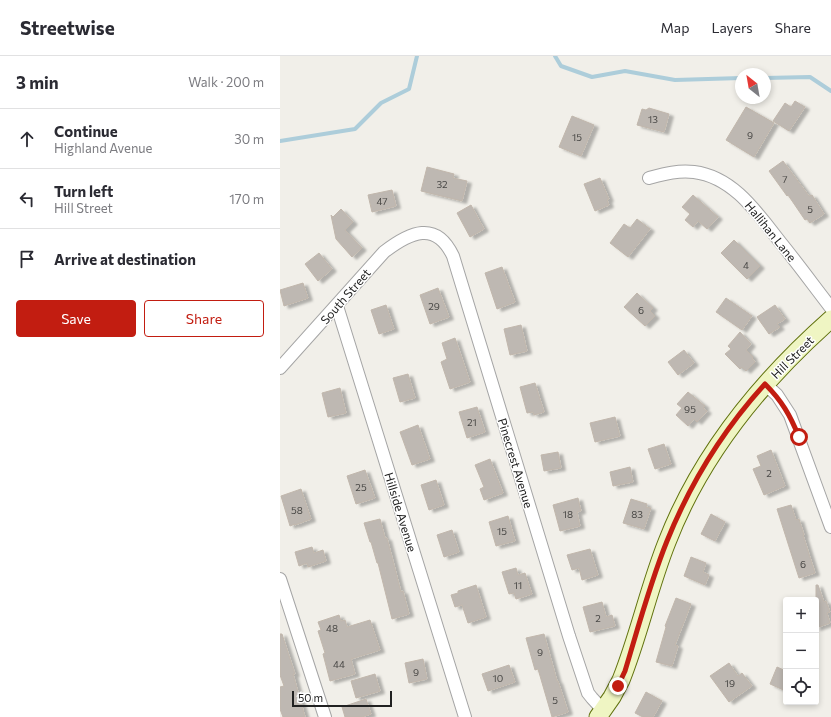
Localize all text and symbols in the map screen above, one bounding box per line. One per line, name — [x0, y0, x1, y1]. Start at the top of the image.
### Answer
text: Streetwise — [20, 16, 115, 39]
text: Map — [661, 19, 689, 36]
text: Layers — [711, 19, 753, 36]
text: Share — [775, 19, 811, 36]
north arrow — [735, 68, 771, 104]
text: 3 min — [16, 72, 59, 93]
text: Walk · 200 m — [188, 74, 264, 90]
house number: 13 — [648, 113, 658, 125]
text: Continue — [54, 122, 118, 140]
icon: ahead — [16, 128, 38, 150]
house number: 9 — [747, 129, 753, 141]
text: 30 m — [234, 131, 264, 147]
house number: 15 — [572, 131, 582, 143]
text: Highland Avenue — [54, 140, 152, 156]
house number: 7 — [782, 173, 788, 185]
house number: 32 — [436, 178, 448, 190]
text: Turn left — [54, 182, 113, 200]
icon: left — [16, 188, 38, 210]
text: 170 m — [229, 191, 264, 207]
house number: 47 — [376, 195, 388, 207]
street label: Hallihan Lane — [743, 198, 799, 264]
text: Hill Street — [54, 200, 113, 216]
house number: 5 — [807, 203, 813, 215]
icon: arrive — [16, 248, 38, 270]
text: Arrive at destination — [54, 250, 196, 268]
house number: 4 — [743, 259, 749, 271]
street label: South Street — [317, 265, 373, 327]
button: Save — [16, 300, 136, 337]
button: Share — [144, 300, 264, 337]
house number: 29 — [428, 300, 440, 312]
house number: 6 — [638, 304, 644, 316]
street label: Hill Street — [768, 333, 816, 381]
house number: 95 — [684, 403, 696, 415]
house number: 21 — [467, 416, 477, 428]
street label: Pinecrest Avenue — [496, 416, 536, 510]
route start — [790, 428, 808, 446]
house number: 2 — [766, 467, 772, 479]
street label: Hillside Avenue — [382, 471, 420, 553]
house number: 25 — [355, 481, 367, 493]
house number: 58 — [291, 504, 303, 516]
house number: 18 — [563, 508, 573, 520]
house number: 83 — [631, 508, 643, 520]
house number: 15 — [497, 525, 507, 537]
house number: 6 — [800, 558, 806, 570]
house number: 11 — [514, 579, 522, 591]
map controls — [783, 597, 819, 705]
button: + — [783, 597, 819, 633]
house number: 2 — [595, 612, 601, 624]
house number: 48 — [326, 622, 338, 634]
button: − — [783, 633, 819, 669]
house number: 9 — [537, 646, 543, 658]
house number: 44 — [333, 658, 345, 670]
house number: 9 — [413, 666, 419, 678]
button: locate — [783, 669, 819, 705]
house number: 10 — [493, 672, 503, 684]
route end — [609, 677, 627, 695]
house number: 19 — [725, 677, 735, 689]
scale bar — [292, 689, 392, 708]
text: 50 m — [298, 691, 323, 704]
house number: 5 — [552, 694, 558, 706]

